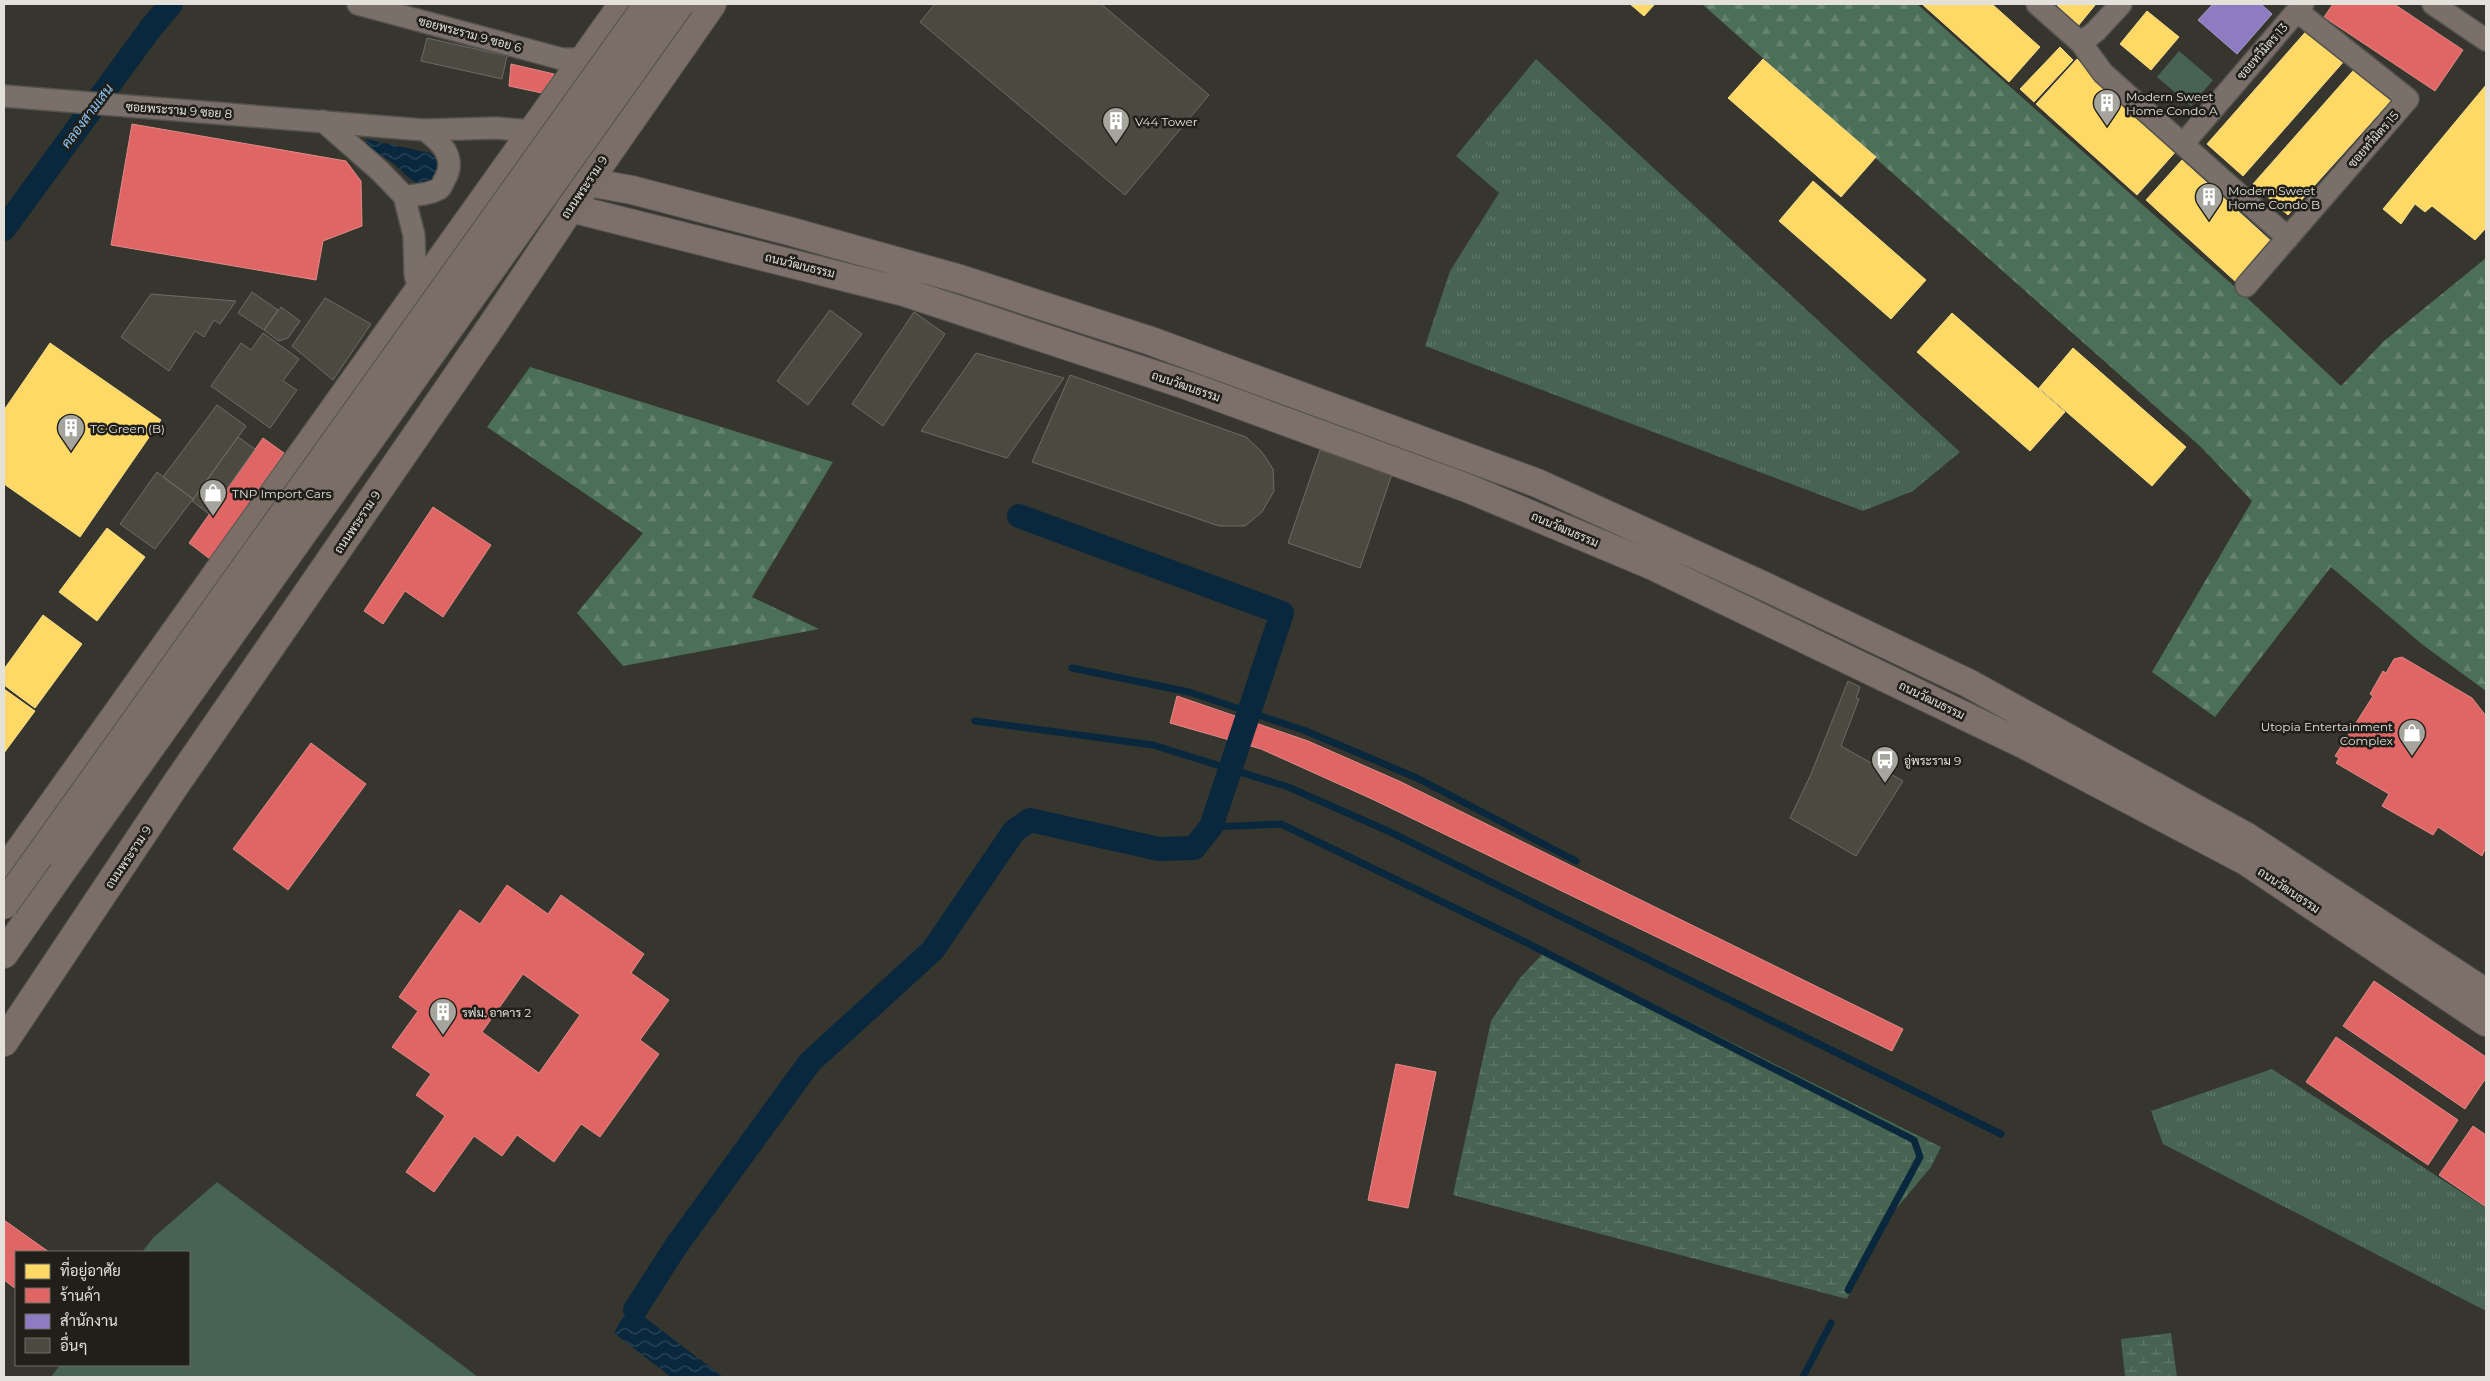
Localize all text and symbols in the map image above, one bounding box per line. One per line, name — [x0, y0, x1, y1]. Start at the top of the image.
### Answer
street label: ซอยพระราม 9 ซอย 6 — [417, 13, 523, 55]
street label: ซอยทวีมิตร 13 — [2233, 19, 2291, 82]
water label: คลองสามเสน — [57, 80, 117, 152]
building icon: Modern Sweet Home Condo A — [2092, 88, 2122, 127]
place label: Modern Sweet Home Condo A — [2126, 89, 2218, 118]
street label: ซอยพระราม 9 ซอย 8 — [125, 99, 233, 121]
building icon: V44 Tower — [1101, 106, 1131, 145]
street label: ซอยทวีมิตร 15 — [2344, 107, 2402, 170]
place label: V44 Tower — [1135, 114, 1198, 129]
street label: ถนนพระราม 9 — [557, 153, 611, 221]
building icon: Modern Sweet Home Condo B — [2194, 182, 2224, 221]
place label: Modern Sweet Home Condo B — [2228, 183, 2320, 212]
street label: ถนนวัฒนธรรม — [763, 249, 837, 281]
street label: ถนนวัฒนธรรม — [1150, 367, 1222, 405]
building icon: TC Green (B) — [56, 413, 86, 452]
place label: TC Green (B) — [90, 421, 165, 436]
shop icon: TNP Import Cars — [198, 478, 228, 517]
place label: TNP Import Cars — [232, 486, 332, 501]
street label: ถนนพระราม 9 — [330, 488, 384, 556]
street label: ถนนวัฒนธรรม — [1529, 508, 1601, 550]
street label: ถนนวัฒนธรรม — [1897, 678, 1967, 722]
shop icon: Utopia Entertainment Complex — [2397, 718, 2427, 757]
place label: Utopia Entertainment Complex — [2261, 719, 2394, 748]
bus stop icon: อู่พระราม 9 — [1870, 745, 1900, 784]
place label: อู่พระราม 9 — [1904, 753, 1961, 769]
street label: ถนนพระราม 9 — [101, 823, 155, 891]
street label: ถนนวัฒนธรรม — [2255, 864, 2323, 916]
building icon: รฟม. อาคาร 2 — [428, 997, 458, 1036]
place label: รฟม. อาคาร 2 — [462, 1005, 531, 1020]
legend — [15, 1251, 190, 1366]
text: ที่อยู่อาศัย — [60, 1256, 121, 1281]
text: ร้านค้า — [60, 1286, 100, 1305]
text: สำนักงาน — [60, 1311, 118, 1330]
text: อื่นๆ — [60, 1331, 88, 1355]

